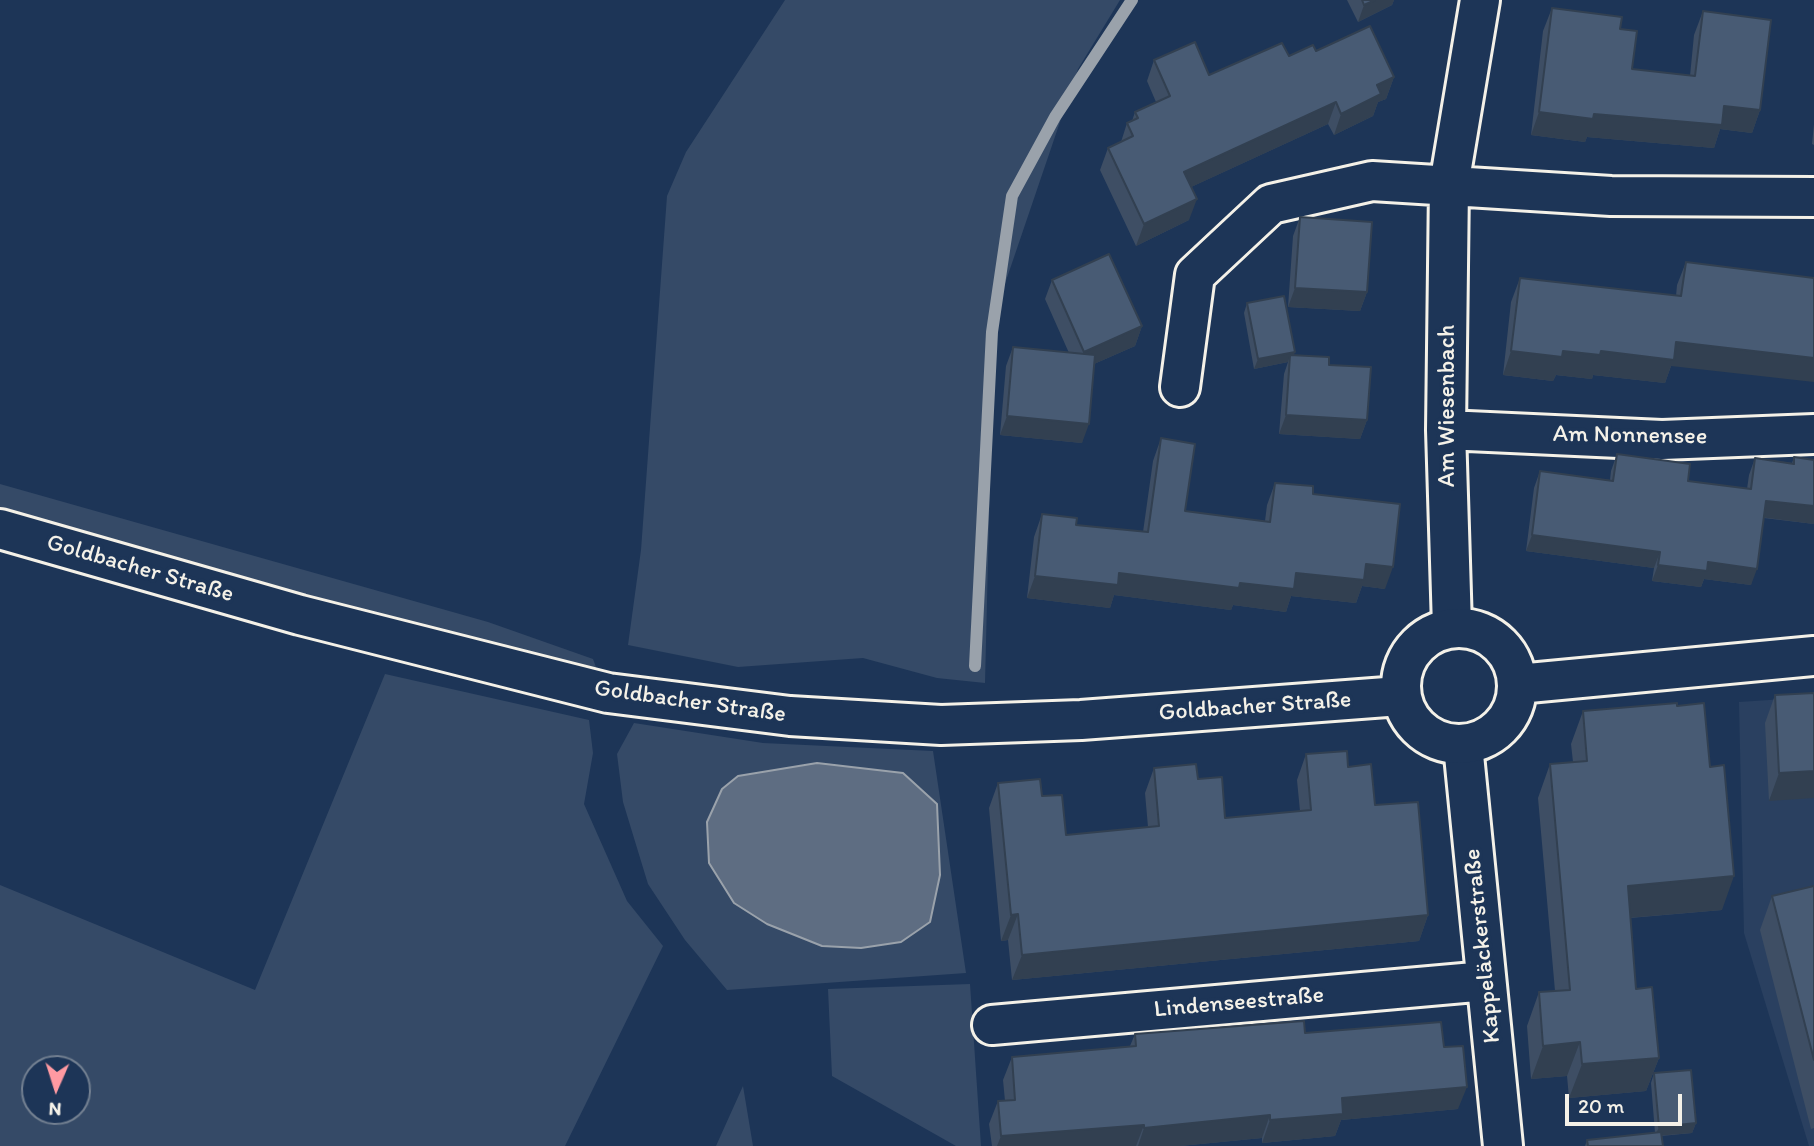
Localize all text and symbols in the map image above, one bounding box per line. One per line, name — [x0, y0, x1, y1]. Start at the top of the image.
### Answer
street label: Am Wiesenbach — [1434, 325, 1462, 487]
street label: Am Nonnensee — [1553, 420, 1707, 452]
street label: Goldbacher Straße — [43, 529, 237, 609]
street label: Goldbacher Straße — [592, 674, 788, 730]
street label: Goldbacher Straße — [1158, 686, 1352, 728]
street label: Kappeläckerstraße — [1458, 847, 1508, 1045]
street label: Lindenseestraße — [1153, 981, 1325, 1025]
north arrow — [21, 1055, 91, 1125]
scale bar — [1569, 1080, 1686, 1124]
text: 20 m — [1578, 1093, 1624, 1118]
text: N — [48, 1098, 62, 1121]

